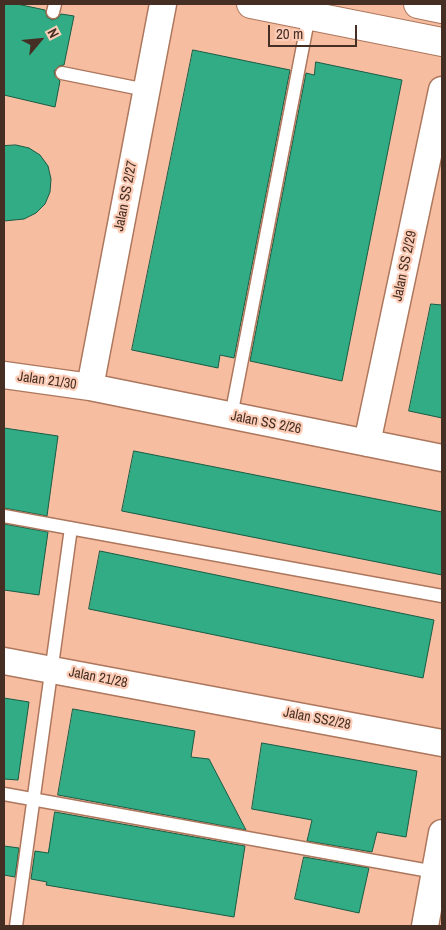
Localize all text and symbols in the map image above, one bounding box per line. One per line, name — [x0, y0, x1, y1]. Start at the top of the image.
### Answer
north arrow — [15, 15, 65, 65]
scale bar — [271, 15, 360, 47]
text: 20 m — [276, 23, 303, 44]
text: N — [43, 25, 63, 41]
street label: Jalan SS 2/27 — [111, 159, 141, 233]
street label: Jalan SS 2/29 — [389, 229, 421, 303]
street label: Jalan 21/30 — [16, 369, 78, 393]
street label: Jalan SS 2/26 — [229, 408, 303, 438]
street label: Jalan 21/28 — [67, 664, 129, 692]
street label: Jalan SS2/28 — [282, 704, 352, 734]

